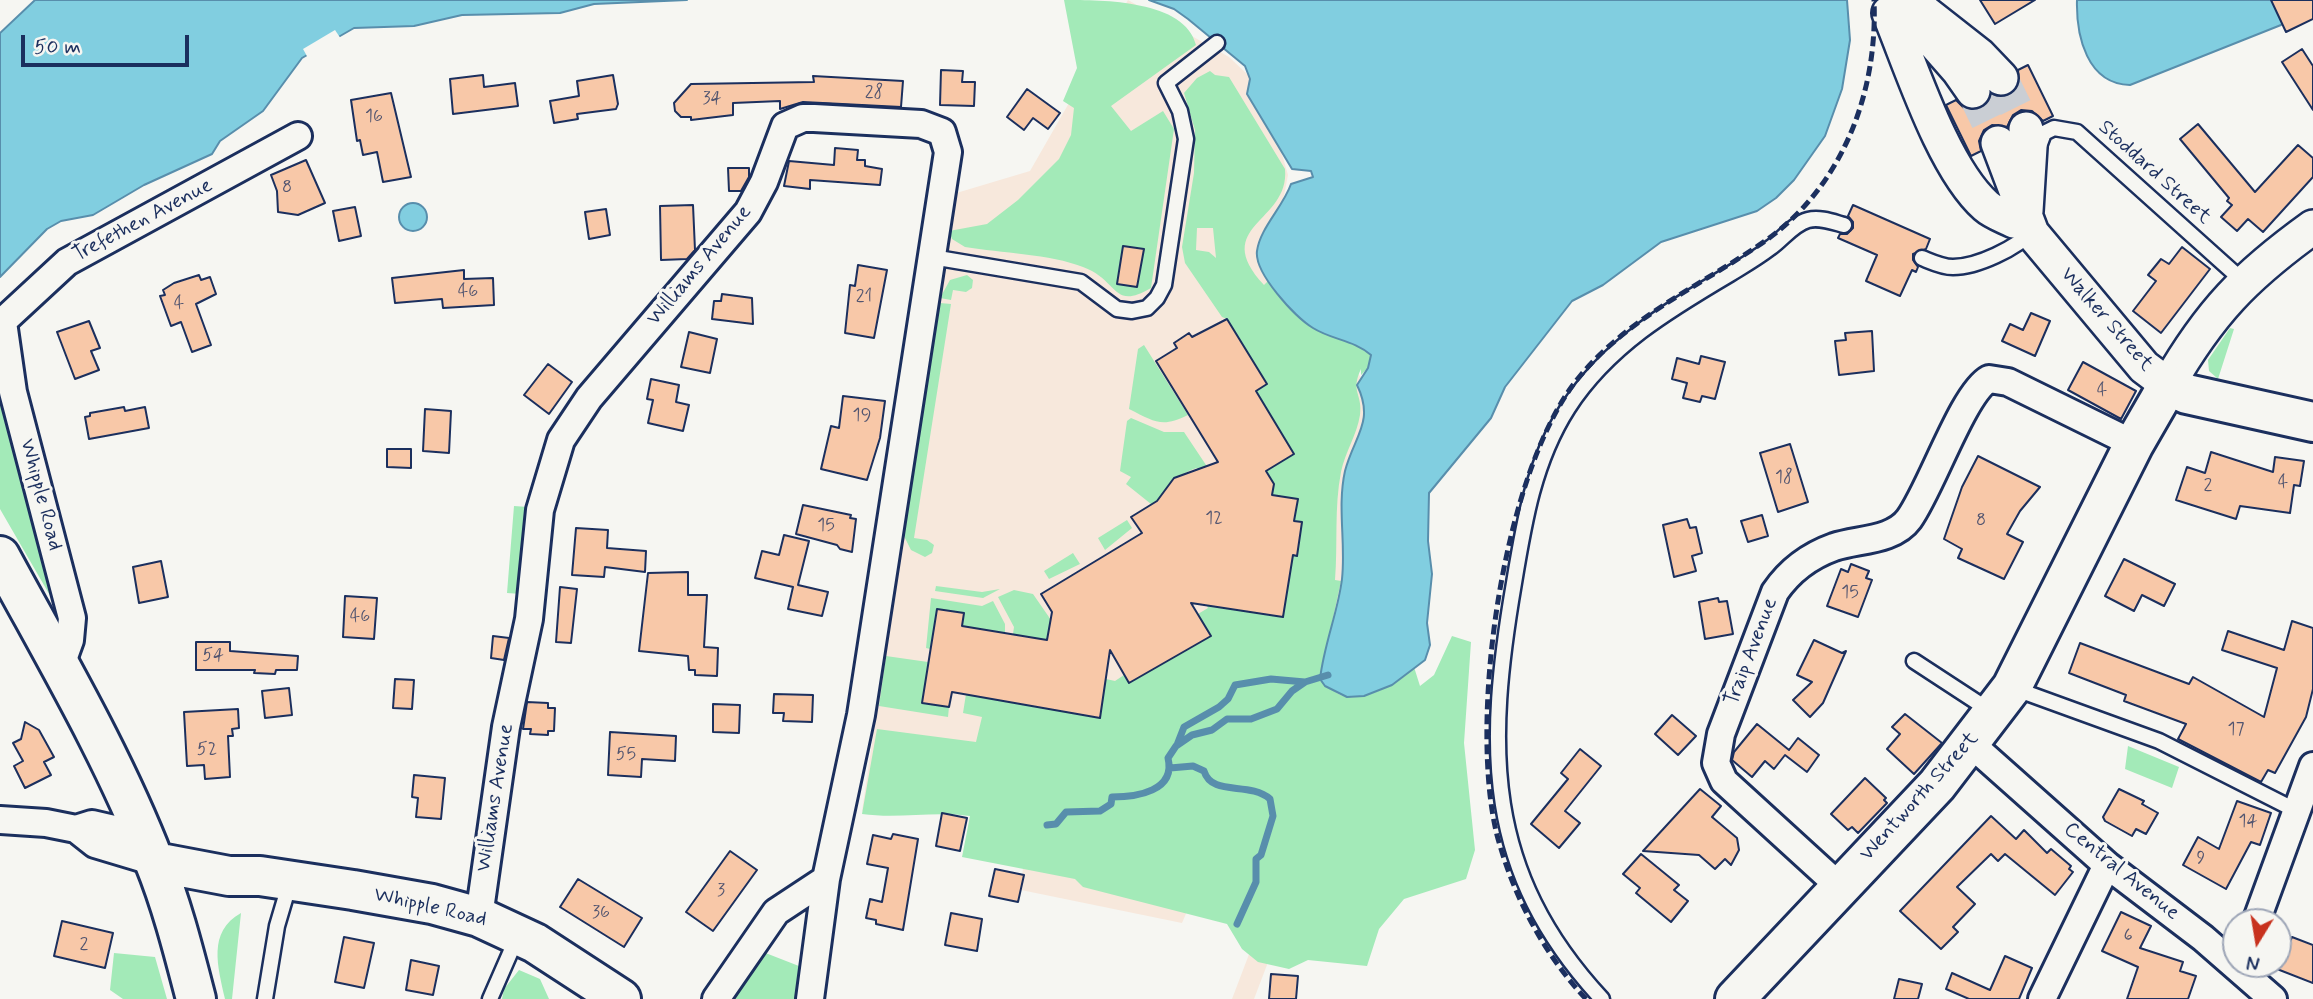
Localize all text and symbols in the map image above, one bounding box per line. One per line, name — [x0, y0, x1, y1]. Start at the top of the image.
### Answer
scale bar — [24, 21, 192, 65]
text: 50 m — [34, 33, 81, 61]
house number: 28 — [865, 82, 883, 104]
house number: 34 — [702, 88, 722, 110]
house number: 16 — [365, 106, 383, 128]
street label: Stoddard Street — [2092, 116, 2216, 230]
street label: Trefethen Avenue — [69, 174, 217, 268]
house number: 8 — [282, 177, 292, 199]
street label: Williams Avenue — [642, 201, 758, 331]
street label: Walker Street — [2054, 263, 2158, 377]
house number: 46 — [458, 281, 478, 303]
house number: 21 — [856, 286, 872, 308]
house number: 4 — [174, 293, 184, 315]
house number: 4 — [2097, 380, 2107, 402]
house number: 19 — [853, 405, 871, 427]
street label: Whipple Road — [13, 436, 67, 554]
house number: 18 — [1775, 467, 1793, 489]
house number: 4 — [2278, 472, 2288, 494]
house number: 2 — [2204, 475, 2212, 497]
house number: 12 — [1205, 508, 1223, 530]
house number: 8 — [1976, 510, 1986, 532]
house number: 15 — [817, 515, 835, 537]
house number: 15 — [1841, 582, 1859, 604]
street label: Traip Avenue — [1720, 594, 1784, 710]
house number: 46 — [350, 606, 370, 628]
house number: 54 — [202, 645, 224, 667]
house number: 17 — [2227, 719, 2245, 741]
street label: Williams Avenue — [472, 722, 520, 874]
street label: Wentworth Street — [1855, 727, 1985, 867]
house number: 52 — [197, 739, 217, 761]
house number: 55 — [616, 744, 636, 766]
house number: 14 — [2239, 811, 2257, 833]
street label: Central Avenue — [2058, 818, 2184, 926]
house number: 9 — [2197, 848, 2205, 870]
house number: 3 — [717, 880, 725, 902]
street label: Whipple Road — [371, 883, 489, 933]
house number: 36 — [592, 902, 610, 924]
north arrow — [2222, 908, 2292, 978]
house number: 6 — [2123, 925, 2133, 947]
house number: 2 — [80, 934, 88, 956]
text: N — [2245, 949, 2262, 976]

